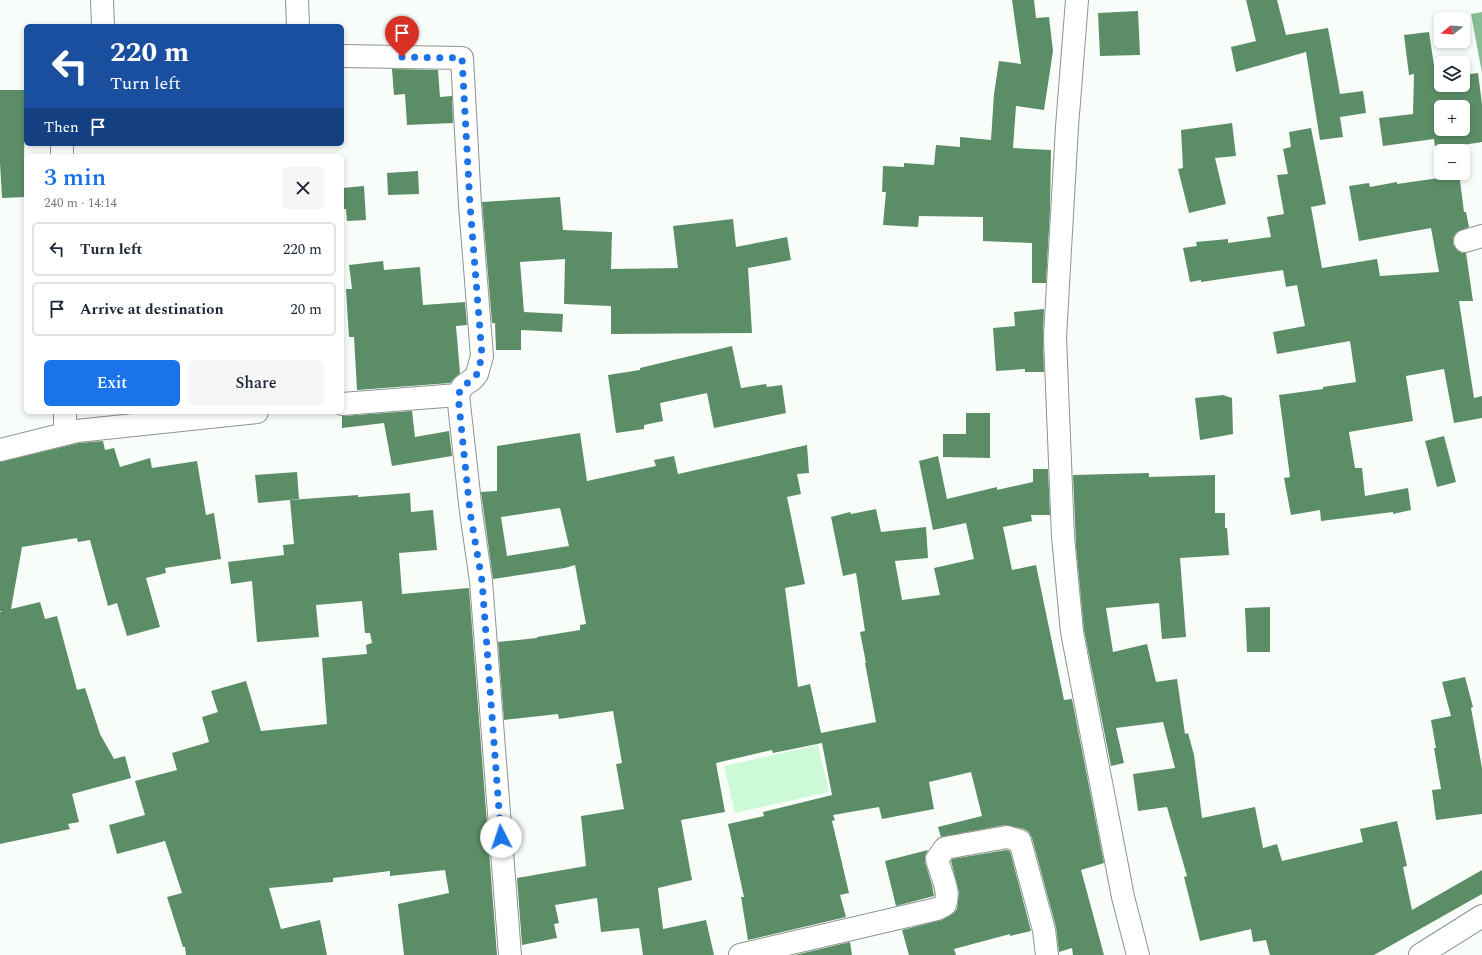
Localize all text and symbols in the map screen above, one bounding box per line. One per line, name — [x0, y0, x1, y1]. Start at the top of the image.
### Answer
north arrow — [1434, 12, 1470, 48]
map controls — [1434, 12, 1470, 180]
pin — [385, 16, 419, 57]
icon: arrive — [391, 22, 413, 44]
text: 220 m — [110, 31, 189, 74]
icon: left — [44, 40, 96, 92]
button: layers — [1434, 56, 1470, 92]
text: Turn left — [110, 70, 181, 97]
button: + — [1434, 100, 1470, 136]
text: Then — [44, 116, 79, 139]
icon: arrive — [87, 116, 109, 138]
button: − — [1434, 144, 1470, 180]
text: 3 min — [44, 160, 106, 196]
button: close — [282, 167, 324, 209]
text: 240 m · 14:14 — [44, 193, 117, 213]
icon: left — [46, 238, 68, 260]
text: Turn left — [80, 238, 142, 261]
text: 220 m — [283, 238, 322, 261]
icon: arrive — [46, 298, 68, 320]
text: Arrive at destination — [80, 298, 224, 321]
text: 20 m — [290, 298, 322, 321]
button: Exit — [44, 360, 180, 406]
button: Share — [188, 360, 324, 406]
position arrow — [480, 816, 522, 858]

